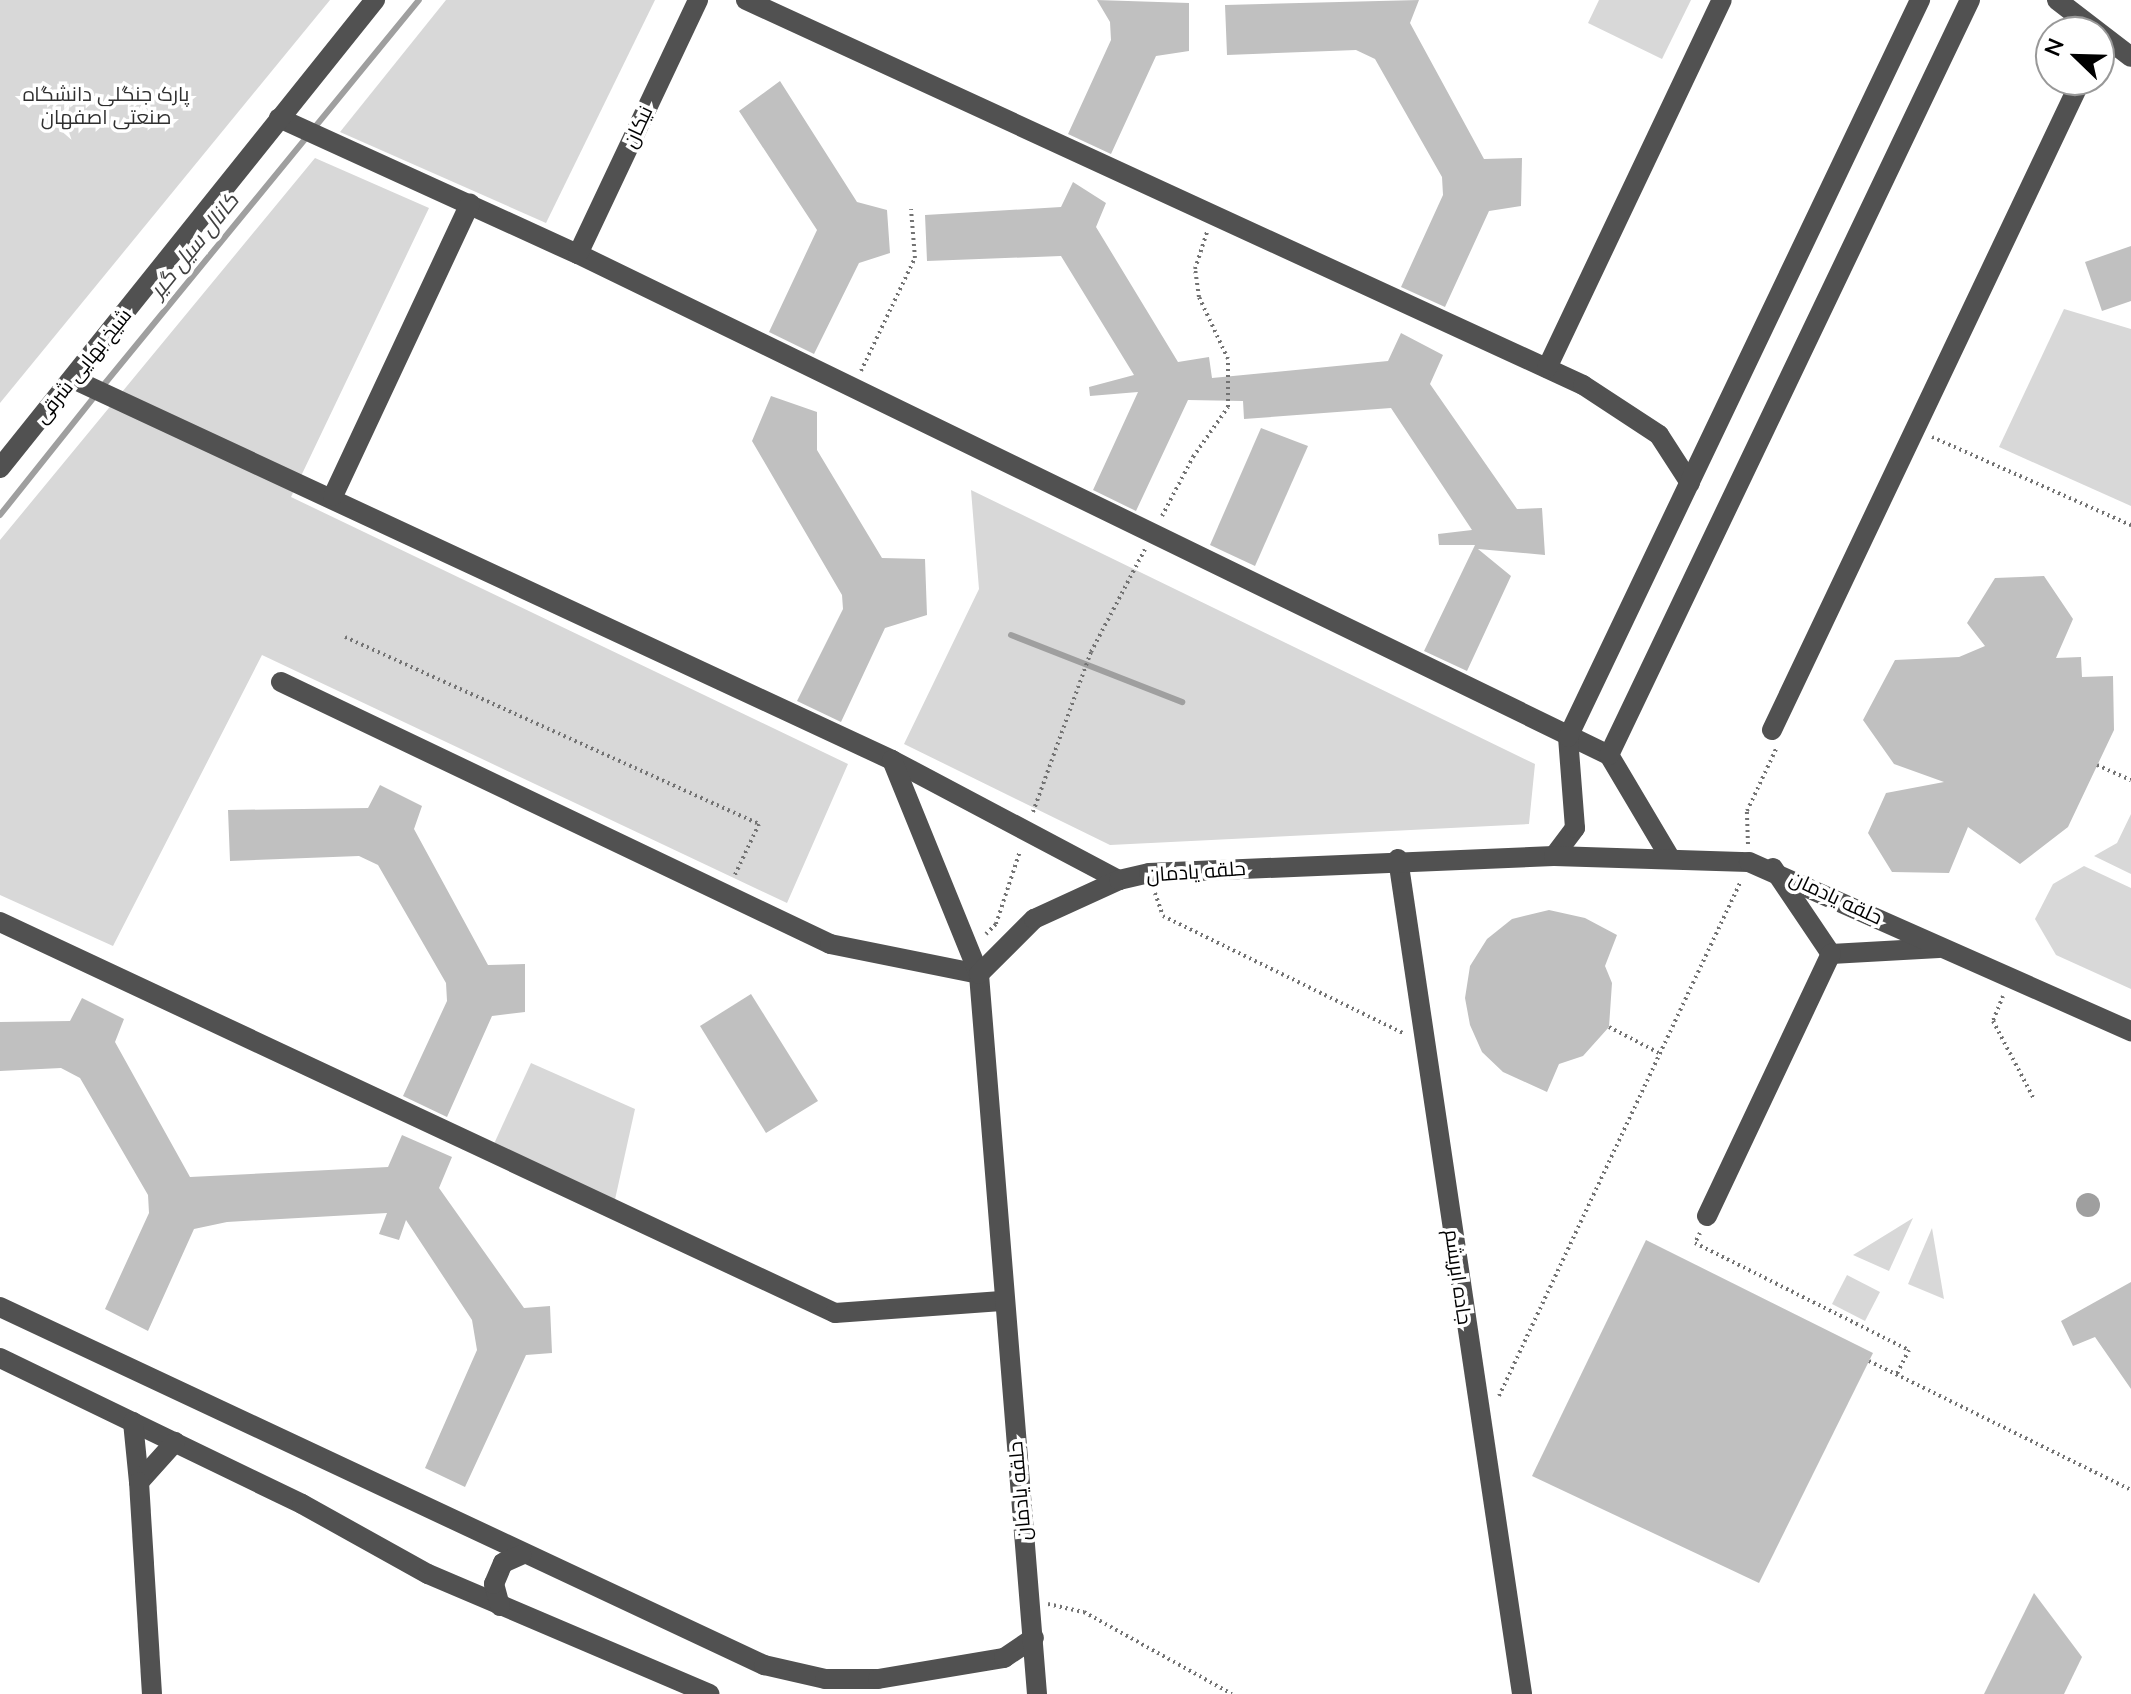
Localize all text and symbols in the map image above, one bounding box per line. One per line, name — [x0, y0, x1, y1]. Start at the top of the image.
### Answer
north arrow — [2035, 16, 2115, 96]
text: N — [2038, 34, 2072, 61]
park label: پارک جنگلی دانشگاه صنعتی اصفهان — [23, 83, 189, 130]
street label: نیکان — [618, 102, 658, 152]
water label: کانال سیل گیر — [145, 189, 245, 303]
street label: شیخ بهایی شرقی — [29, 304, 137, 428]
street label: حلقه یادمان — [1145, 857, 1247, 887]
street label: حلقه یادمان — [1786, 866, 1886, 930]
street label: جاده ابریشم — [1439, 1228, 1477, 1326]
street label: حلقه یادمان — [1004, 1440, 1036, 1542]

